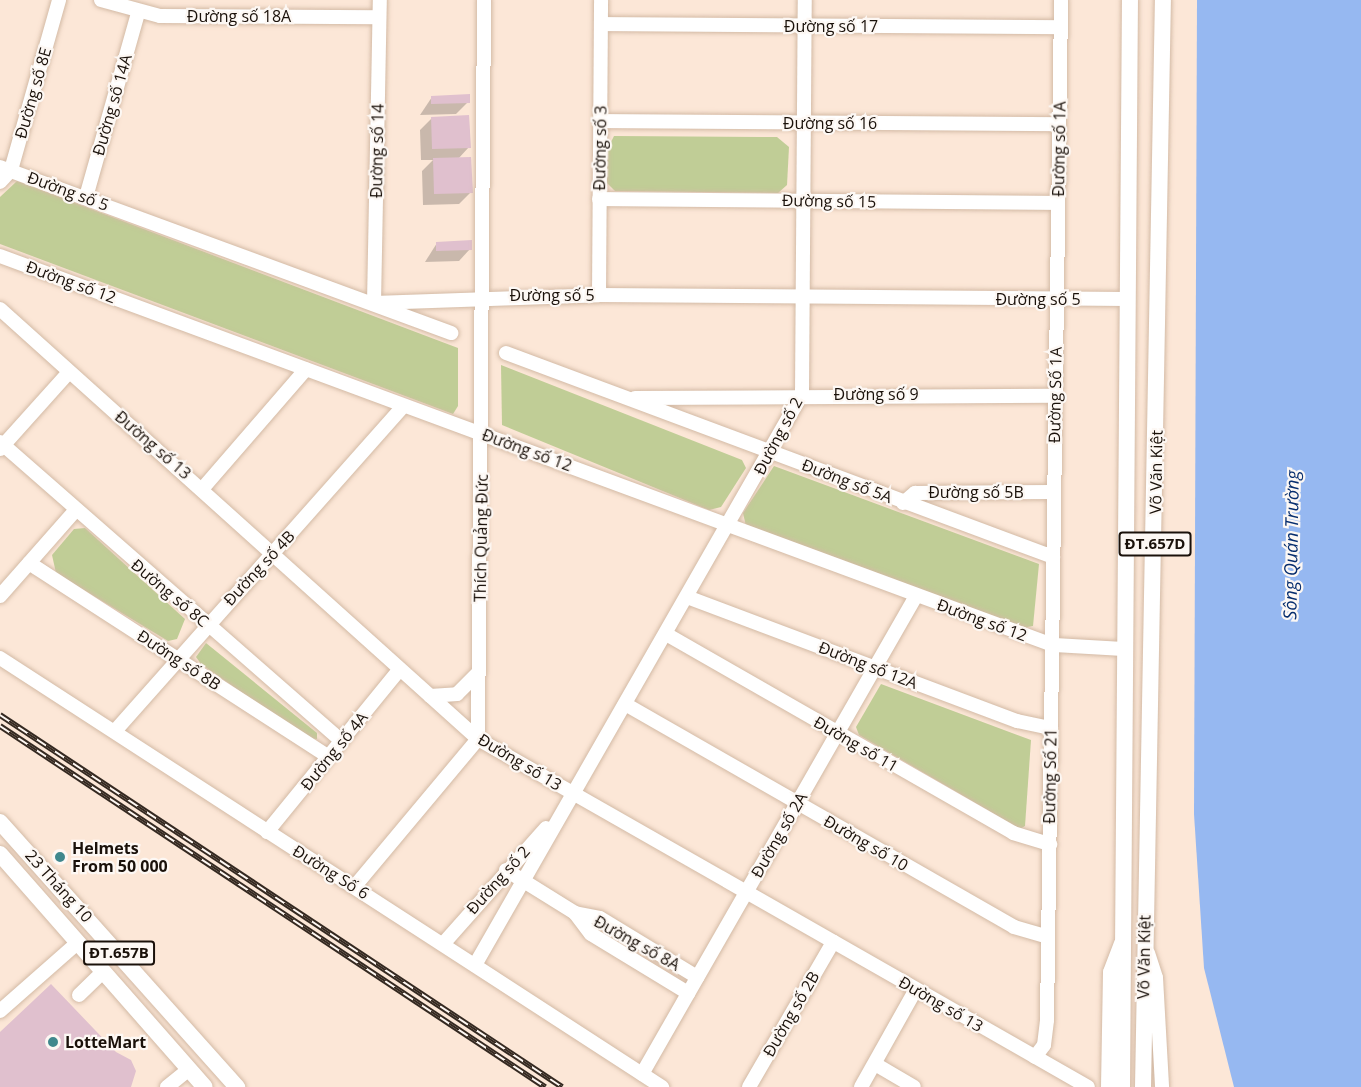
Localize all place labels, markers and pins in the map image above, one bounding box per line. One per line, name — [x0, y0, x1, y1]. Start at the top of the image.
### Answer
place label: Helmets From 50 000 — [72, 838, 168, 876]
marker: Helmets From 50 000 — [53, 850, 67, 864]
place label: LotteMart — [65, 1032, 146, 1052]
marker: LotteMart — [46, 1035, 60, 1049]

